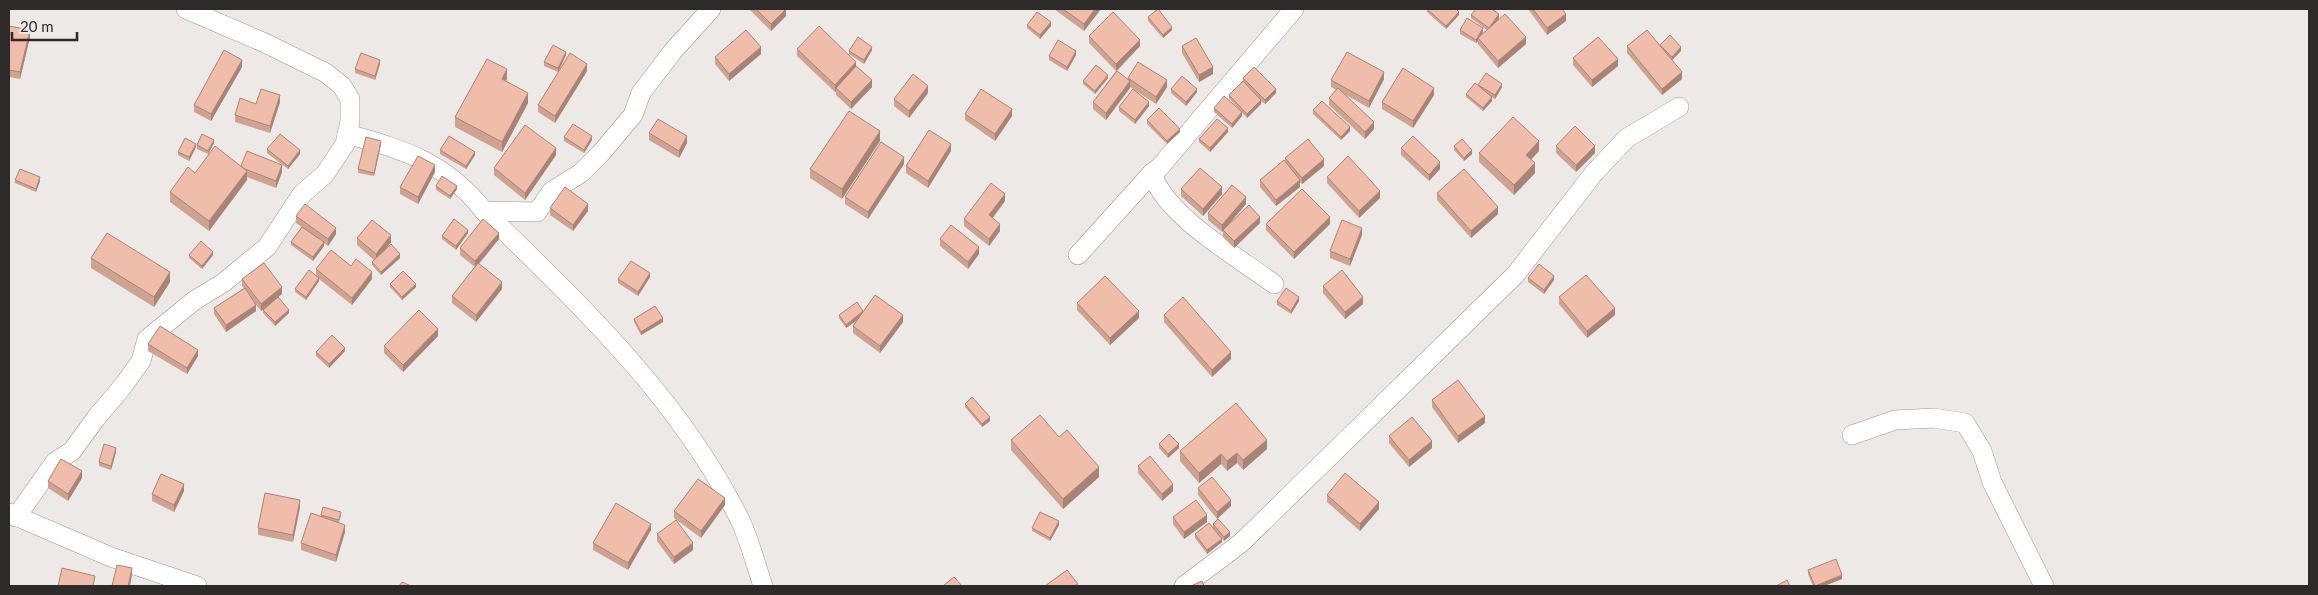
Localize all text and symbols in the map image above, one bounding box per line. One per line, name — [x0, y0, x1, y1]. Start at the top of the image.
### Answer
scale bar — [12, 10, 78, 42]
text: 20 m — [20, 17, 54, 35]

